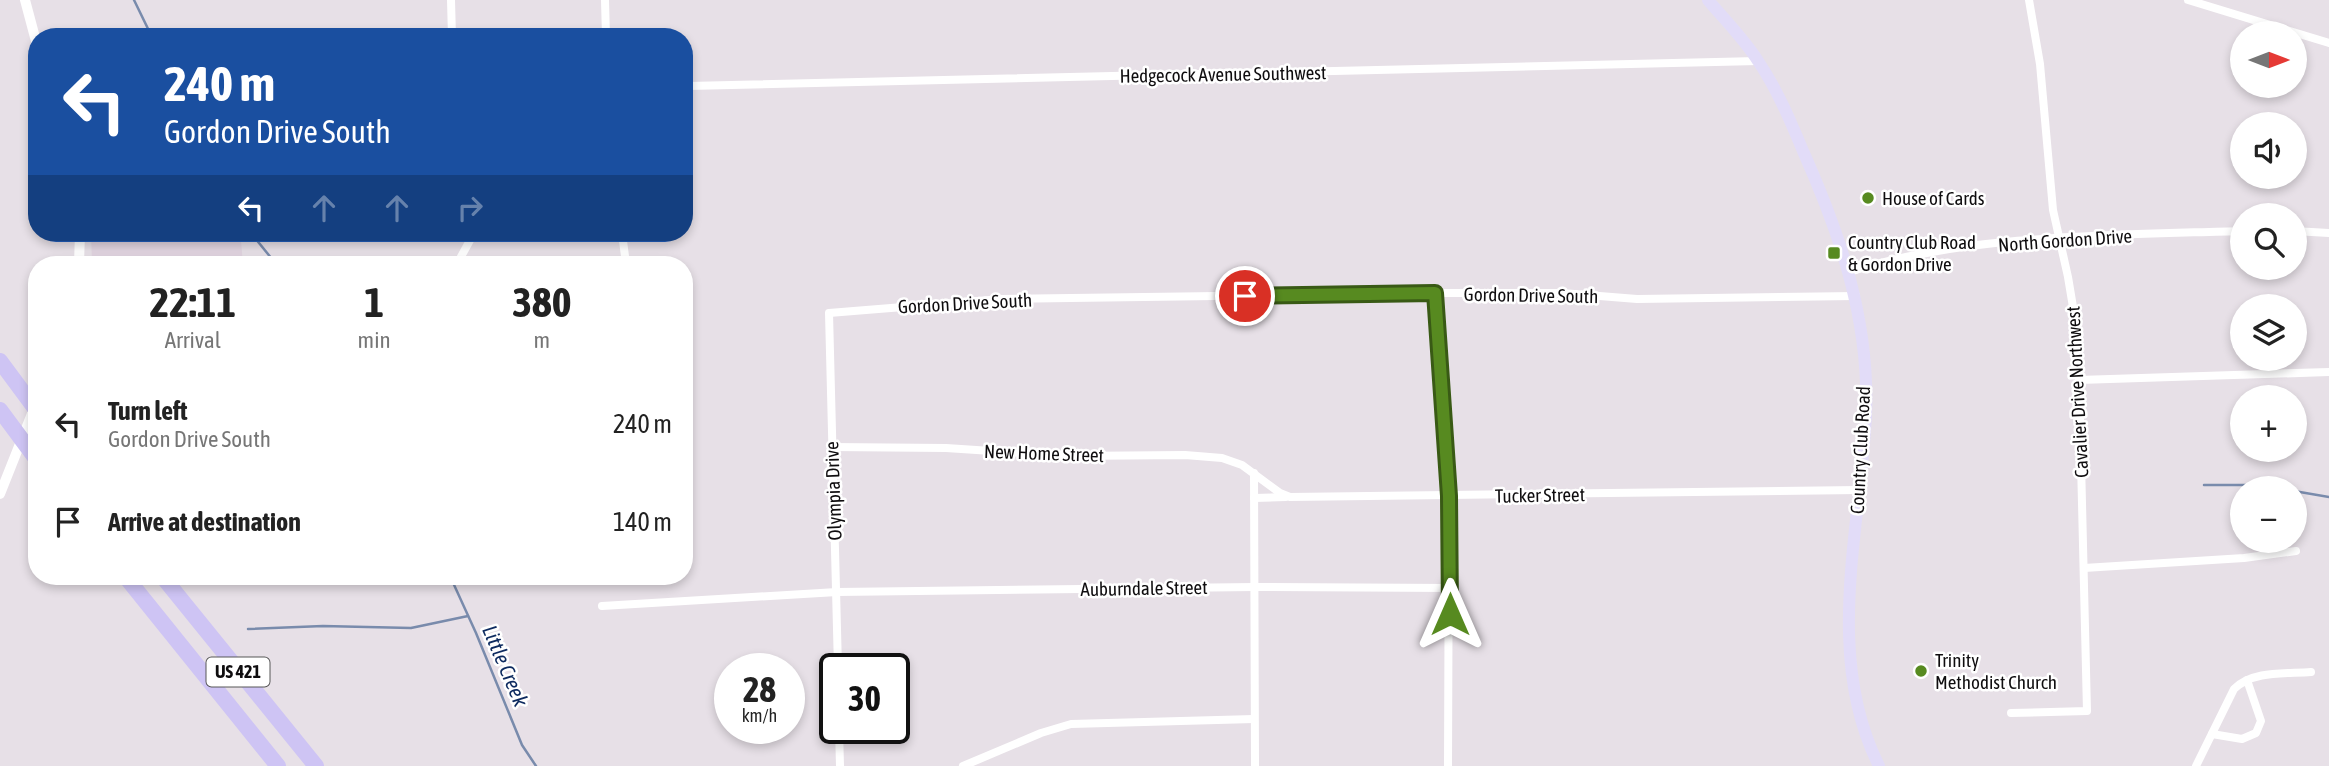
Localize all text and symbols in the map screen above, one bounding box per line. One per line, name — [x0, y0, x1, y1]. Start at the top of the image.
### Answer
north arrow — [2230, 21, 2306, 98]
map controls — [2230, 21, 2307, 553]
text: 240 m — [164, 55, 275, 111]
icon: left — [49, 56, 140, 147]
street label: Hedgecock Avenue Southwest — [1119, 61, 1327, 87]
button: sound — [2230, 112, 2307, 189]
text: Gordon Drive South — [164, 113, 391, 150]
place label: House of Cards — [1882, 187, 1985, 209]
icon: left — [232, 189, 270, 227]
icon: ahead — [305, 189, 343, 227]
icon: ahead — [378, 189, 416, 227]
icon: right — [451, 189, 489, 227]
marker: House of Cards — [1860, 190, 1876, 206]
button: search — [2230, 203, 2307, 280]
street label: North Gordon Drive — [1997, 224, 2133, 256]
place label: Country Club Road & Gordon Drive — [1848, 231, 1976, 275]
marker: Country Club Road & Gordon Drive — [1826, 245, 1842, 261]
pin — [1215, 266, 1275, 326]
icon: arrive — [1226, 277, 1264, 315]
text: 22:11 — [150, 278, 236, 326]
text: 1 — [364, 278, 384, 326]
text: 380 — [512, 278, 571, 326]
street label: Gordon Drive South — [1464, 283, 1598, 307]
street label: Gordon Drive South — [897, 288, 1033, 318]
button: layers — [2230, 294, 2307, 371]
street label: Cavalier Drive Northwest — [2062, 306, 2092, 478]
text: Arrival — [165, 327, 221, 353]
text: min — [358, 327, 391, 353]
text: m — [534, 327, 550, 353]
street label: Country Club Road — [1846, 385, 1874, 515]
button: + — [2230, 385, 2307, 462]
text: Turn left — [108, 396, 188, 426]
icon: left — [49, 405, 87, 443]
text: 240 m — [613, 409, 672, 439]
text: Gordon Drive South — [108, 426, 271, 452]
street label: New Home Street — [984, 440, 1104, 466]
street label: Olympia Drive — [820, 441, 846, 541]
button: − — [2230, 476, 2307, 553]
street label: Tucker Street — [1495, 483, 1585, 507]
icon: arrive — [49, 503, 87, 541]
text: Arrive at destination — [108, 507, 301, 537]
text: 140 m — [613, 507, 672, 537]
street label: Auburndale Street — [1080, 576, 1208, 600]
position arrow — [1413, 577, 1487, 651]
water label: Little Creek — [478, 622, 534, 710]
place label: Trinity Methodist Church — [1935, 649, 2057, 693]
speed limit sign: 30 — [819, 653, 910, 744]
road number: US 421 — [206, 658, 270, 686]
marker: Trinity Methodist Church — [1913, 663, 1929, 679]
text: 28 — [743, 669, 776, 709]
text: km/h — [742, 705, 777, 726]

